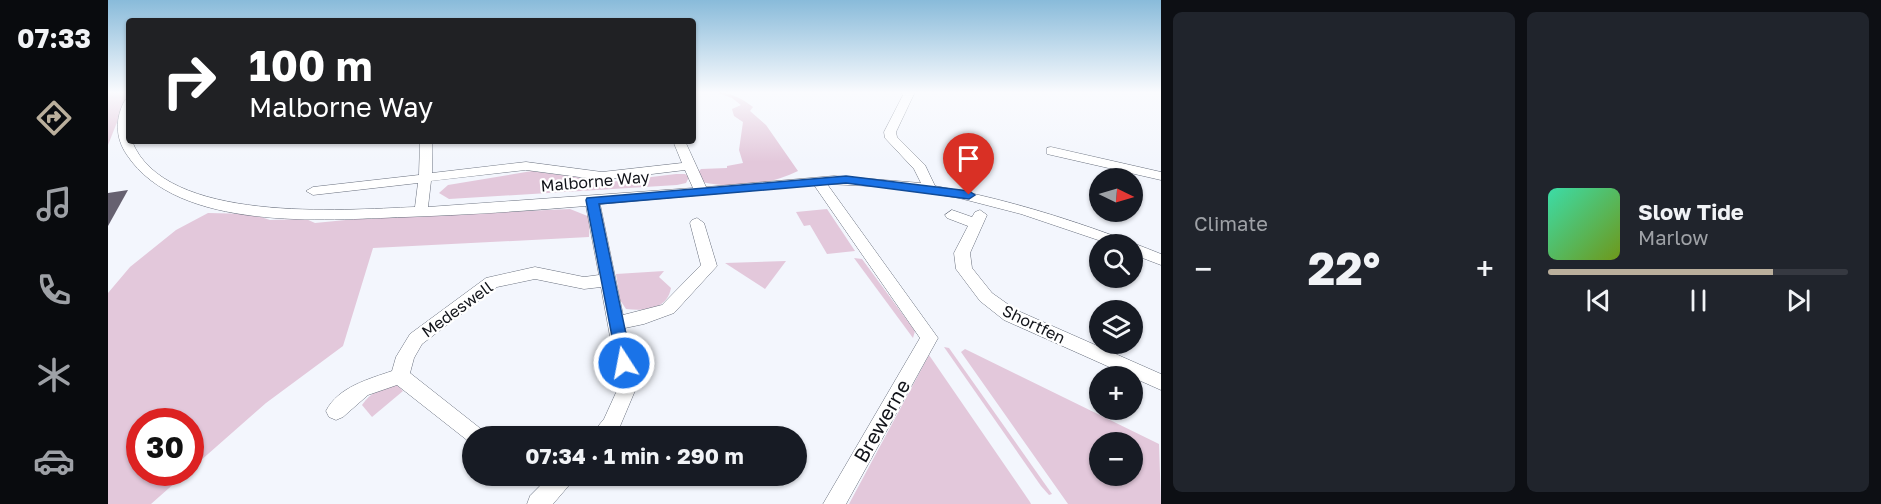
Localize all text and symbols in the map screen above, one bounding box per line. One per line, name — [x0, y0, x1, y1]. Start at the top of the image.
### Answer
text: 07:33 — [17, 22, 91, 54]
text: 100 m — [249, 40, 372, 90]
icon: right — [150, 42, 228, 120]
text: Malborne Way — [249, 91, 433, 123]
icon: directions — [33, 97, 75, 139]
pin — [943, 133, 994, 195]
icon: arrive — [952, 142, 985, 175]
street label: Malborne Way — [540, 166, 650, 196]
north arrow — [1089, 168, 1143, 222]
map controls — [1089, 168, 1143, 486]
icon: music — [33, 183, 75, 225]
text: Slow Tide — [1638, 198, 1744, 225]
text: Climate — [1194, 211, 1268, 235]
text: Marlow — [1638, 225, 1709, 249]
button: search — [1089, 234, 1143, 288]
text: 22° — [1308, 241, 1380, 295]
text: − — [1194, 249, 1212, 288]
text: + — [1476, 249, 1494, 288]
icon: phone — [33, 269, 75, 311]
street label: Medeswell — [418, 277, 496, 341]
icon: previous — [1582, 284, 1615, 317]
icon: pause — [1682, 284, 1715, 317]
icon: next — [1782, 284, 1815, 317]
street label: Shortfen — [999, 300, 1069, 348]
button: layers — [1089, 300, 1143, 354]
position arrow — [592, 331, 656, 395]
icon: climate — [33, 354, 75, 396]
button: + — [1089, 366, 1143, 420]
street label: Brewerne — [848, 375, 914, 466]
speed limit sign: 30 — [126, 408, 204, 486]
button: − — [1089, 432, 1143, 486]
icon: car — [33, 440, 75, 482]
text: 07:34 · 1 min · 290 m — [525, 442, 744, 469]

